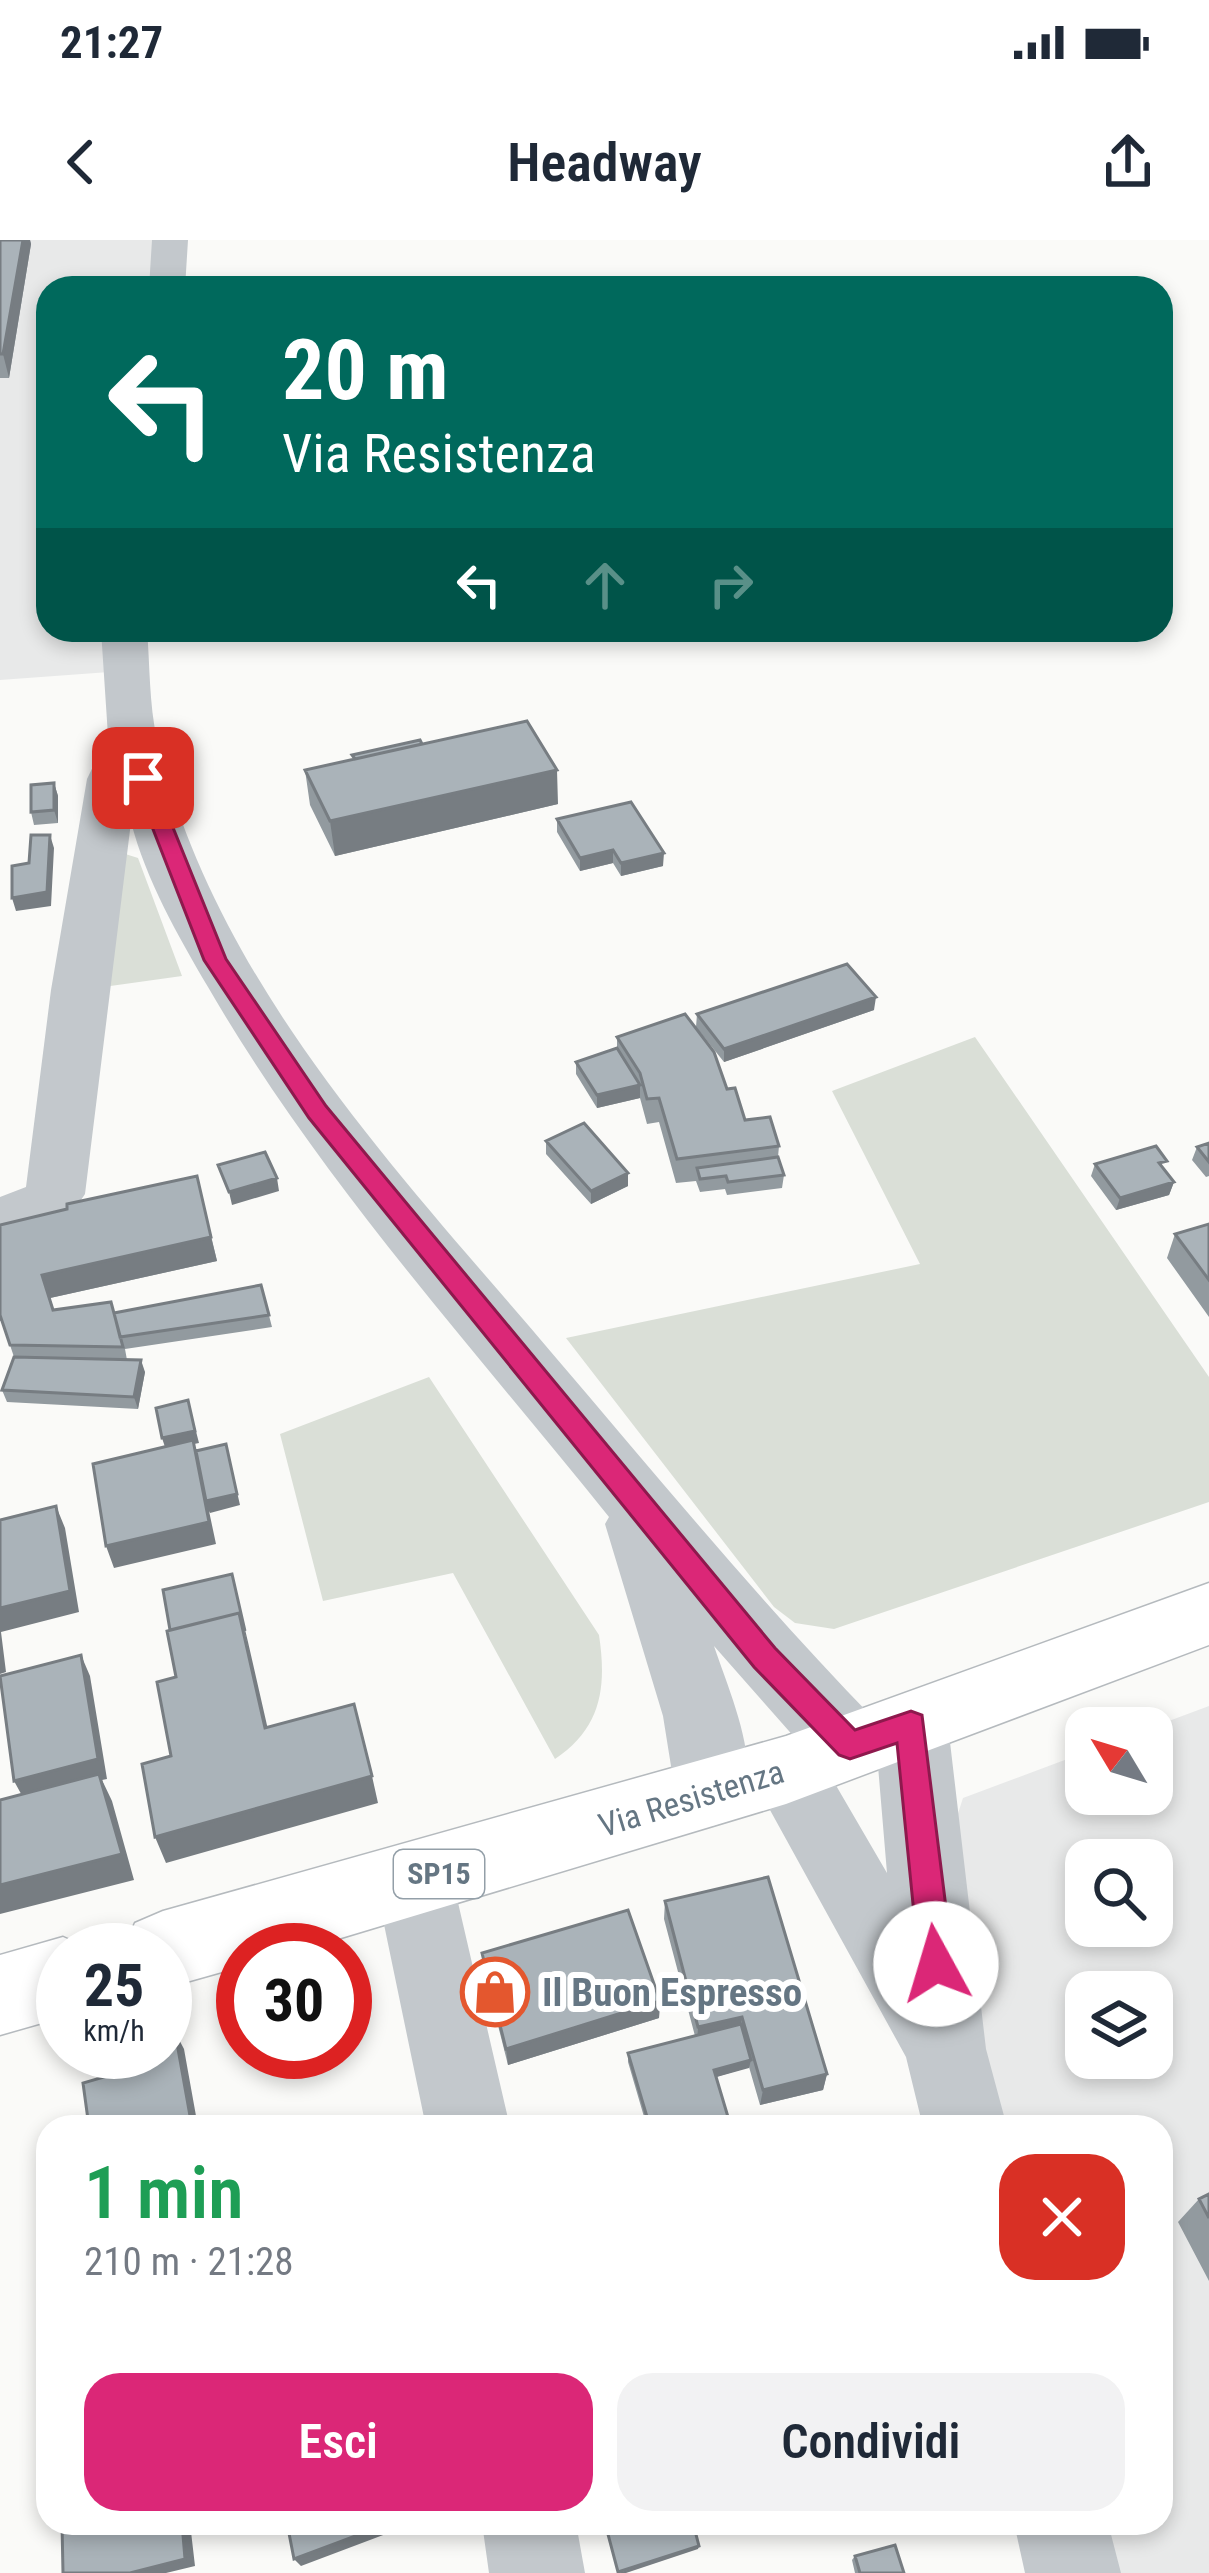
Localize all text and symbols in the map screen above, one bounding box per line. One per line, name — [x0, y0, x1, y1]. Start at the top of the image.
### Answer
text: 21:27 — [60, 16, 163, 69]
icon: back — [48, 129, 114, 195]
icon: share — [1095, 129, 1161, 195]
text: Headway — [507, 131, 702, 194]
text: 20 m — [282, 321, 449, 420]
icon: left — [84, 324, 240, 480]
text: Via Resistenza — [282, 422, 596, 485]
icon: left — [446, 552, 512, 618]
icon: ahead — [572, 552, 638, 618]
icon: right — [698, 552, 764, 618]
pin — [92, 727, 194, 829]
icon: arrive — [110, 745, 176, 811]
north arrow — [1065, 1707, 1173, 1815]
map controls — [1065, 1707, 1173, 2079]
street label: Via Resistenza — [594, 1752, 788, 1845]
button: search — [1065, 1839, 1173, 1947]
road number: SP15 — [394, 1850, 484, 1898]
position arrow — [873, 1901, 999, 2027]
speed limit sign: 30 — [216, 1923, 372, 2079]
text: 25 — [84, 1950, 144, 2021]
shop icon: Il Buon Espresso — [460, 1957, 530, 2027]
place label: Il Buon Espresso — [542, 1970, 802, 2016]
button: layers — [1065, 1971, 1173, 2079]
text: km/h — [83, 2013, 145, 2048]
text: 1 min — [84, 2151, 243, 2236]
button: close — [999, 2154, 1125, 2280]
text: 210 m · 21:28 — [84, 2239, 294, 2285]
button: Esci — [84, 2373, 593, 2511]
button: Condividi — [617, 2373, 1125, 2511]

